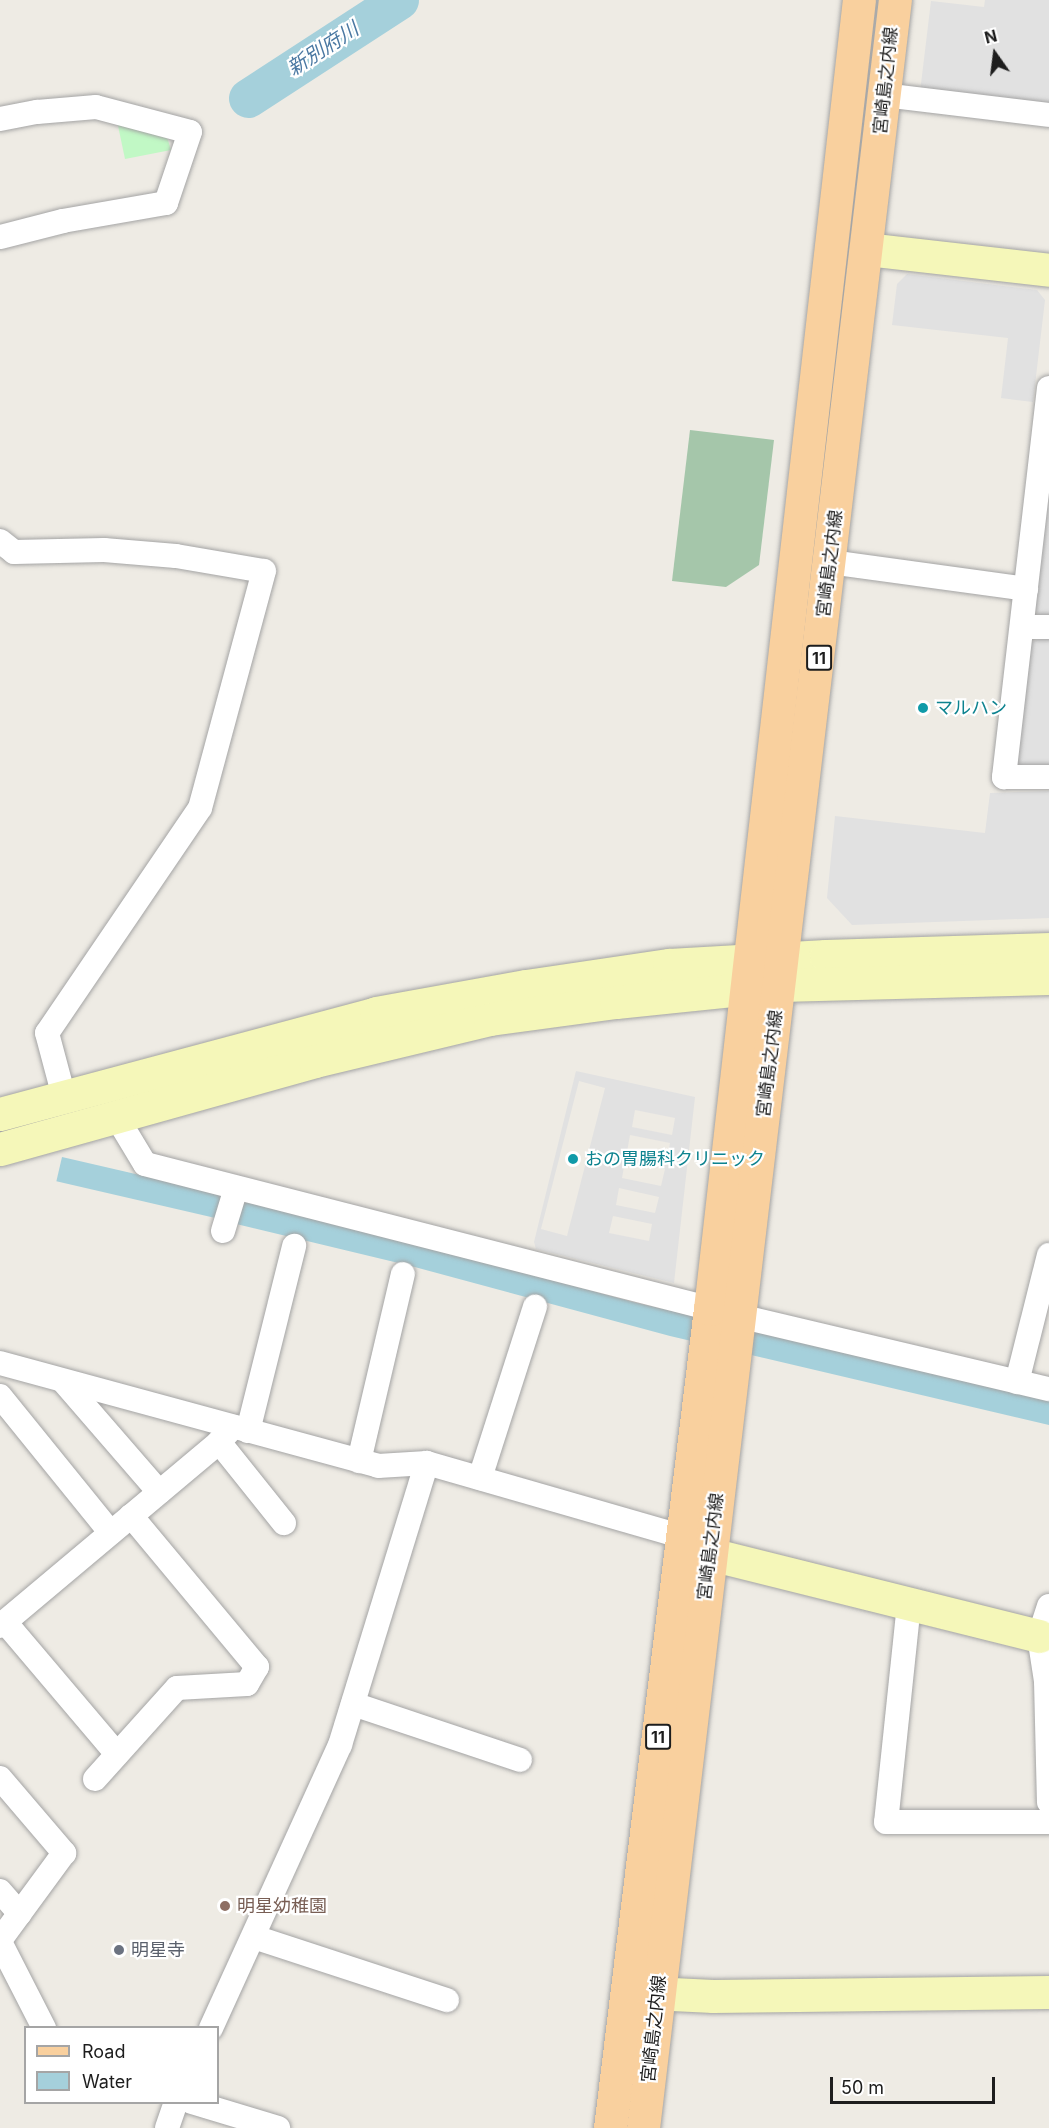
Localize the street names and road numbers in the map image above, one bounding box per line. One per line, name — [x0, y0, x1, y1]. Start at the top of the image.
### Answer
street label: 宮崎島之内線 — [870, 26, 902, 136]
street label: 宮崎島之内線 — [813, 509, 847, 619]
road number: 11 — [806, 645, 832, 671]
street label: 宮崎島之内線 — [753, 1009, 787, 1119]
street label: 宮崎島之内線 — [694, 1492, 728, 1602]
road number: 11 — [644, 1724, 672, 1750]
street label: 宮崎島之内線 — [638, 1974, 670, 2084]

